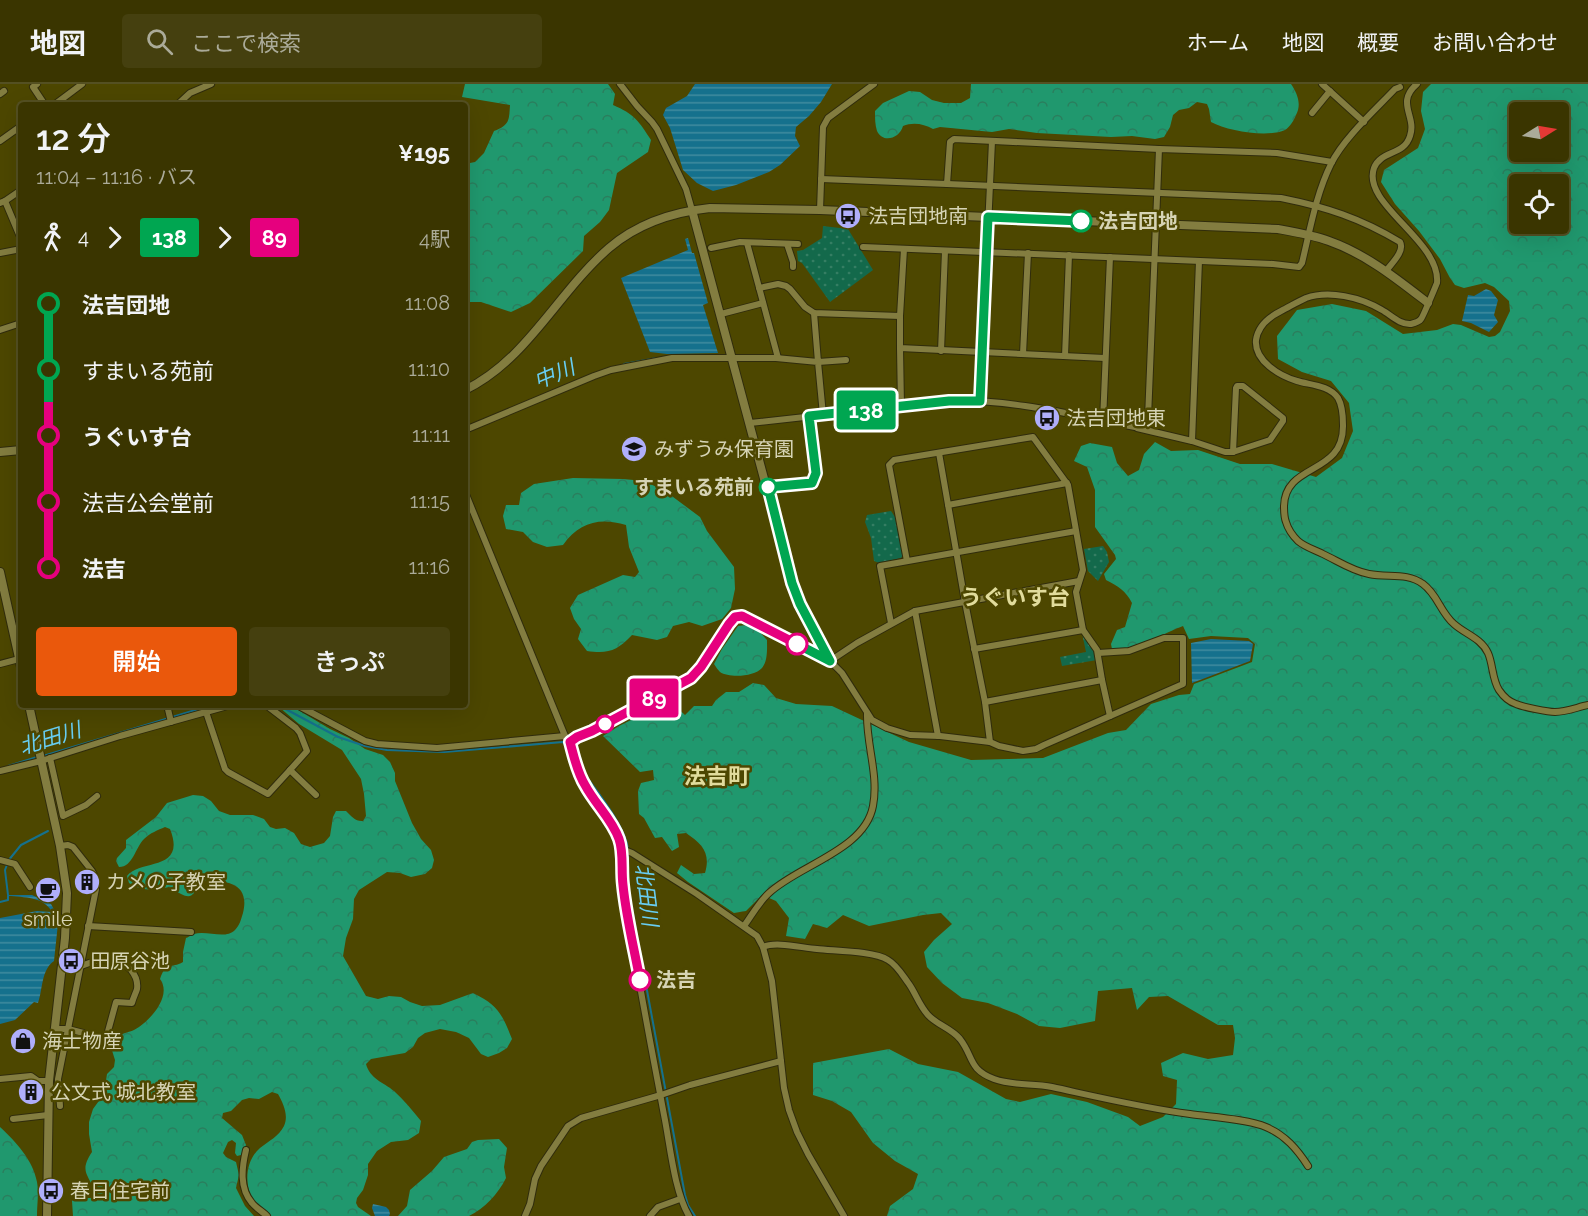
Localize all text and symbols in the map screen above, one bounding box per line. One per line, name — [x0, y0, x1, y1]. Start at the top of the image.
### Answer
search box — [122, 14, 542, 68]
icon: search — [143, 25, 176, 58]
text: 地図 — [30, 27, 86, 60]
text: ここで検索 — [191, 30, 301, 56]
text: ホーム — [1187, 30, 1249, 55]
text: 地図 — [1282, 30, 1324, 55]
text: 概要 — [1357, 30, 1399, 55]
text: お問い合わせ — [1432, 30, 1558, 55]
north arrow — [1509, 102, 1569, 162]
map controls — [1509, 102, 1569, 234]
text: 12 分 — [36, 119, 111, 158]
text: ¥195 — [398, 140, 450, 166]
text: 11:04 – 11:16 · バス — [36, 165, 197, 189]
button: locate — [1509, 174, 1569, 234]
bus stop icon: 法吉団地南 — [833, 201, 863, 231]
place label: 法吉団地南 — [868, 204, 968, 228]
place label: 法吉団地 — [1098, 209, 1178, 233]
marker: 法吉団地 — [1070, 210, 1092, 232]
icon: walk — [36, 221, 69, 254]
icon: forward — [98, 221, 131, 254]
icon: forward — [208, 221, 241, 254]
text: 4 — [78, 225, 89, 249]
text: 138 — [152, 225, 187, 250]
text: 89 — [262, 225, 287, 250]
text: 4駅 — [419, 227, 450, 251]
text: 11:08 — [405, 291, 450, 315]
text: 法吉団地 — [82, 292, 170, 318]
water label: 中川 — [530, 354, 580, 394]
text: 11:10 — [408, 357, 450, 381]
text: すまいる苑前 — [82, 358, 214, 384]
line badge: 138 — [832, 390, 900, 430]
text: 138 — [849, 398, 883, 423]
bus stop icon: 法吉団地東 — [1032, 403, 1062, 433]
place label: 法吉団地東 — [1066, 406, 1166, 430]
text: 11:11 — [412, 423, 450, 447]
text: うぐいす台 — [82, 424, 192, 450]
school or university icon: みずうみ保育園 — [619, 434, 649, 464]
place label: みずうみ保育園 — [654, 437, 794, 461]
place label: すまいる苑前 — [634, 475, 754, 499]
marker: すまいる苑前 — [759, 478, 777, 496]
text: 11:15 — [410, 489, 450, 513]
text: 法吉公会堂前 — [82, 490, 214, 516]
text: 11:16 — [409, 555, 450, 579]
text: 法吉 — [82, 556, 126, 582]
district label: うぐいす台 — [960, 584, 1070, 610]
button: 開始 — [36, 627, 237, 696]
button: きっぷ — [249, 627, 450, 696]
unlabelled marker — [786, 633, 808, 655]
line badge: 89 — [627, 678, 681, 718]
text: 89 — [641, 686, 667, 711]
unlabelled marker — [596, 715, 614, 733]
water label: 北田川 — [16, 716, 86, 759]
district label: 法吉町 — [684, 763, 750, 789]
water label: 北田川 — [631, 862, 663, 930]
building icon: カメの子教室 — [72, 867, 102, 897]
place label: カメの子教室 — [106, 870, 226, 894]
cafe icon: smile — [33, 875, 63, 905]
place label: smile — [23, 907, 73, 931]
bus stop icon: 田原谷池 — [56, 946, 86, 976]
place label: 田原谷池 — [90, 949, 170, 973]
place label: 法吉 — [656, 968, 696, 992]
marker: 法吉 — [629, 969, 651, 991]
shop icon: 海士物産 — [8, 1026, 38, 1056]
place label: 海士物産 — [42, 1029, 122, 1053]
building icon: 公文式 城北教室 — [16, 1077, 46, 1107]
place label: 公文式 城北教室 — [51, 1080, 196, 1104]
bus stop icon: 春日住宅前 — [36, 1176, 66, 1206]
place label: 春日住宅前 — [70, 1179, 170, 1203]

